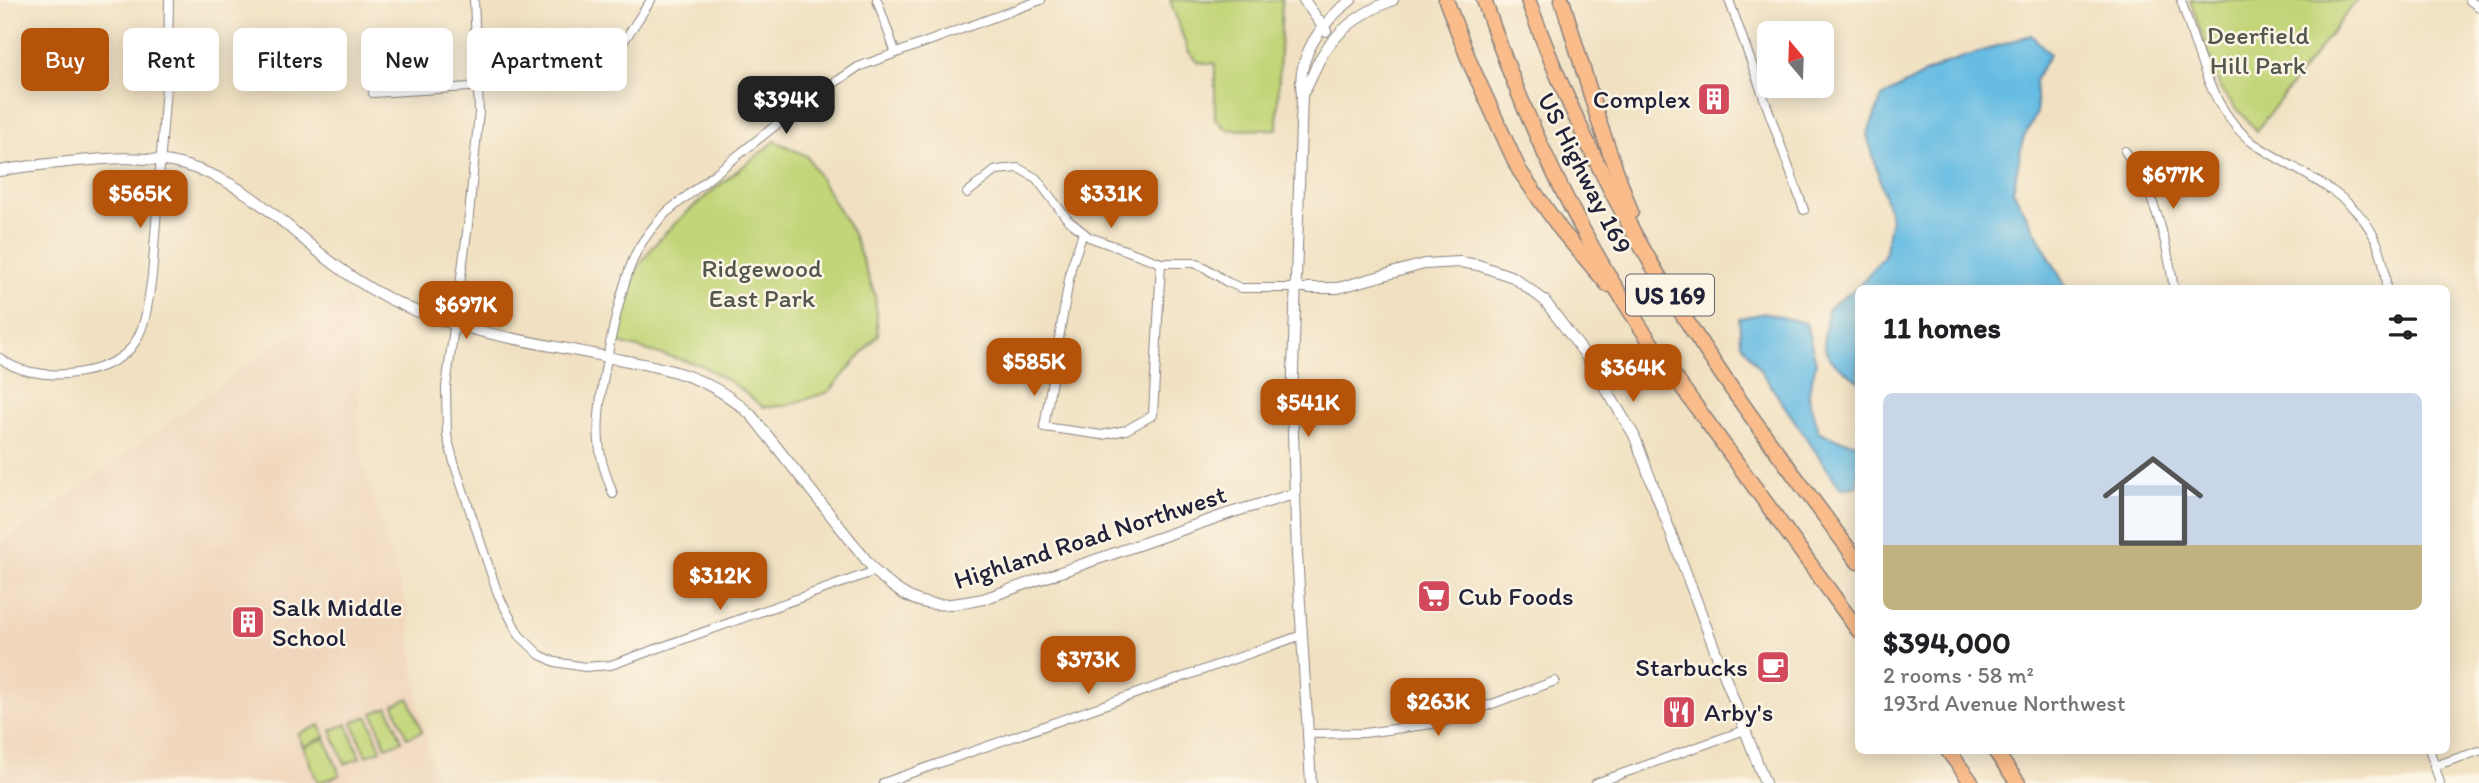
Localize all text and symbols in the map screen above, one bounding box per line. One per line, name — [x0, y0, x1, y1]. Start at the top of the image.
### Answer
park label: Deerfield Hill Park — [2207, 19, 2309, 81]
north arrow — [1757, 21, 1834, 98]
map controls — [1757, 21, 1834, 98]
chip: Buy — [21, 28, 109, 91]
chip: Rent — [123, 28, 219, 91]
chip: Filters — [233, 28, 347, 91]
chip: New — [361, 28, 453, 91]
chip: Apartment — [467, 28, 627, 91]
pin: $394K — [737, 76, 835, 136]
building icon: Complex — [1695, 80, 1733, 118]
place label: Complex — [1593, 83, 1690, 115]
text: $394K — [754, 85, 818, 113]
street label: US Highway 169 — [1531, 87, 1639, 259]
pin: $677K — [2124, 152, 2222, 211]
text: $677K — [2142, 160, 2204, 188]
pin: $565K — [91, 170, 189, 230]
pin: $331K — [1062, 170, 1160, 230]
text: $565K — [109, 179, 171, 207]
text: $331K — [1080, 179, 1142, 207]
park label: Ridgewood East Park — [702, 252, 823, 314]
road number: US 169 — [1626, 274, 1714, 316]
pin: $697K — [417, 282, 515, 341]
text: $697K — [435, 290, 497, 318]
icon: filters — [2384, 308, 2422, 346]
text: 11 homes — [1883, 309, 2001, 346]
pin: $585K — [985, 338, 1083, 398]
pin: $364K — [1584, 344, 1682, 404]
text: $585K — [1002, 347, 1066, 375]
text: $364K — [1601, 353, 1665, 381]
pin: $541K — [1259, 380, 1357, 439]
text: $541K — [1277, 388, 1339, 416]
icon: home — [2090, 438, 2216, 564]
street label: Highland Road Northwest — [950, 478, 1230, 596]
pin: $312K — [671, 552, 769, 612]
text: $312K — [689, 561, 751, 589]
supermarket icon: Cub Foods — [1415, 577, 1453, 615]
place label: Cub Foods — [1458, 580, 1574, 612]
place label: Salk Middle School — [272, 591, 403, 653]
building icon: Salk Middle School — [229, 603, 267, 641]
text: $394,000 — [1883, 624, 2011, 661]
pin: $373K — [1039, 636, 1137, 696]
text: $373K — [1057, 645, 1119, 673]
cafe icon: Starbucks — [1754, 648, 1792, 686]
place label: Starbucks — [1635, 651, 1748, 683]
text: 2 rooms · 58 m² — [1883, 661, 2034, 689]
pin: $263K — [1389, 678, 1487, 738]
text: $263K — [1406, 687, 1470, 715]
text: 193rd Avenue Northwest — [1883, 689, 2126, 717]
restaurant icon: Arby's — [1660, 693, 1698, 731]
place label: Arby's — [1704, 696, 1773, 728]

